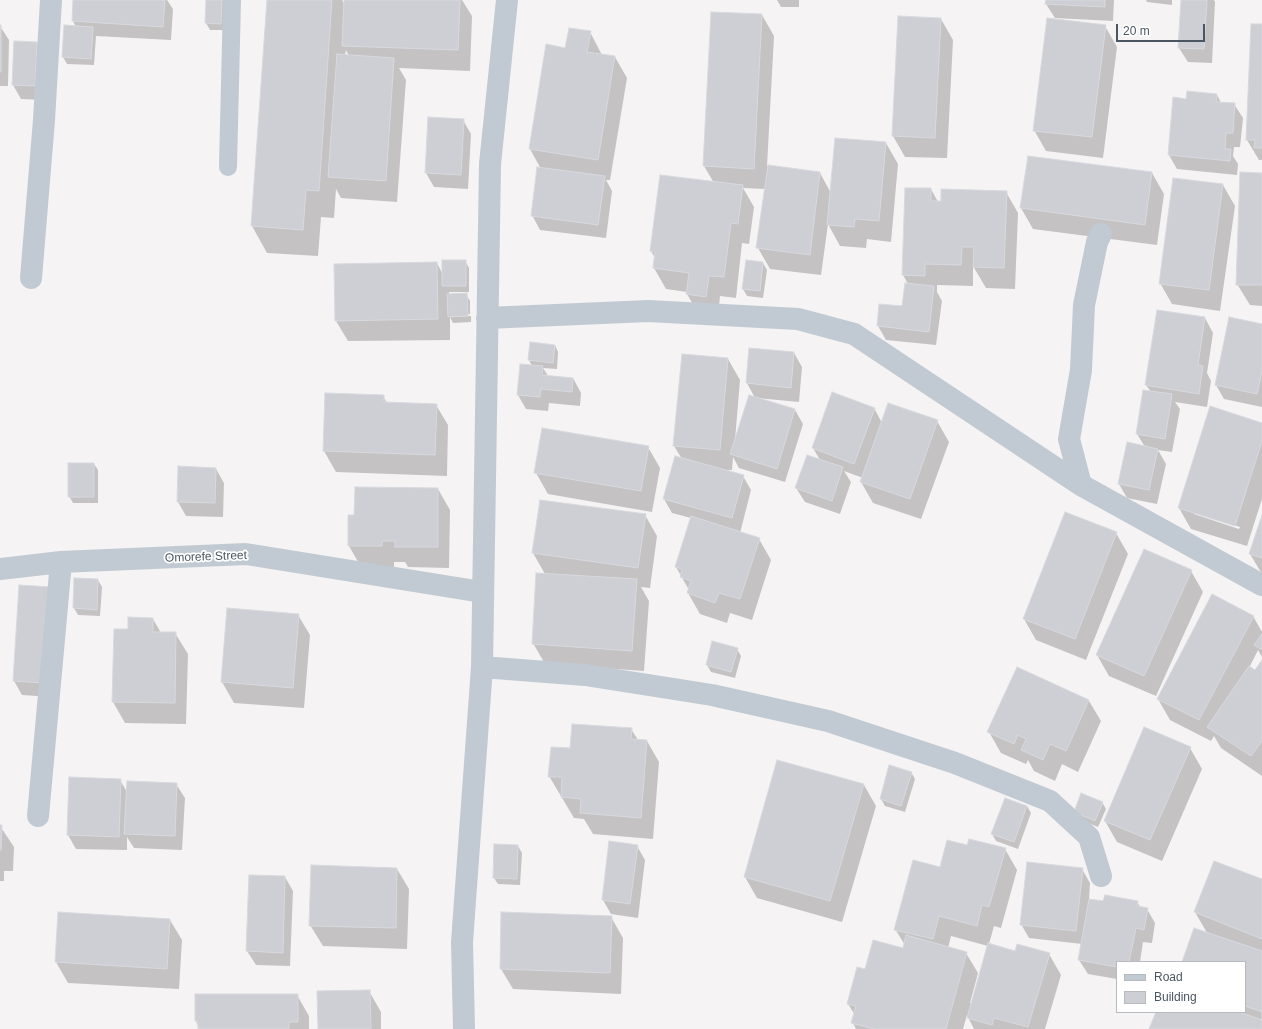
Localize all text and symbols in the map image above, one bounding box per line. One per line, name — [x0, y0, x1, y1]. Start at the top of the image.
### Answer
scale bar — [1118, 16, 1207, 42]
text: 20 m — [1123, 24, 1150, 38]
street label: Omorefe Street — [165, 548, 247, 566]
legend — [1116, 961, 1246, 1013]
text: Road — [1154, 970, 1183, 984]
text: Building — [1154, 990, 1197, 1004]

